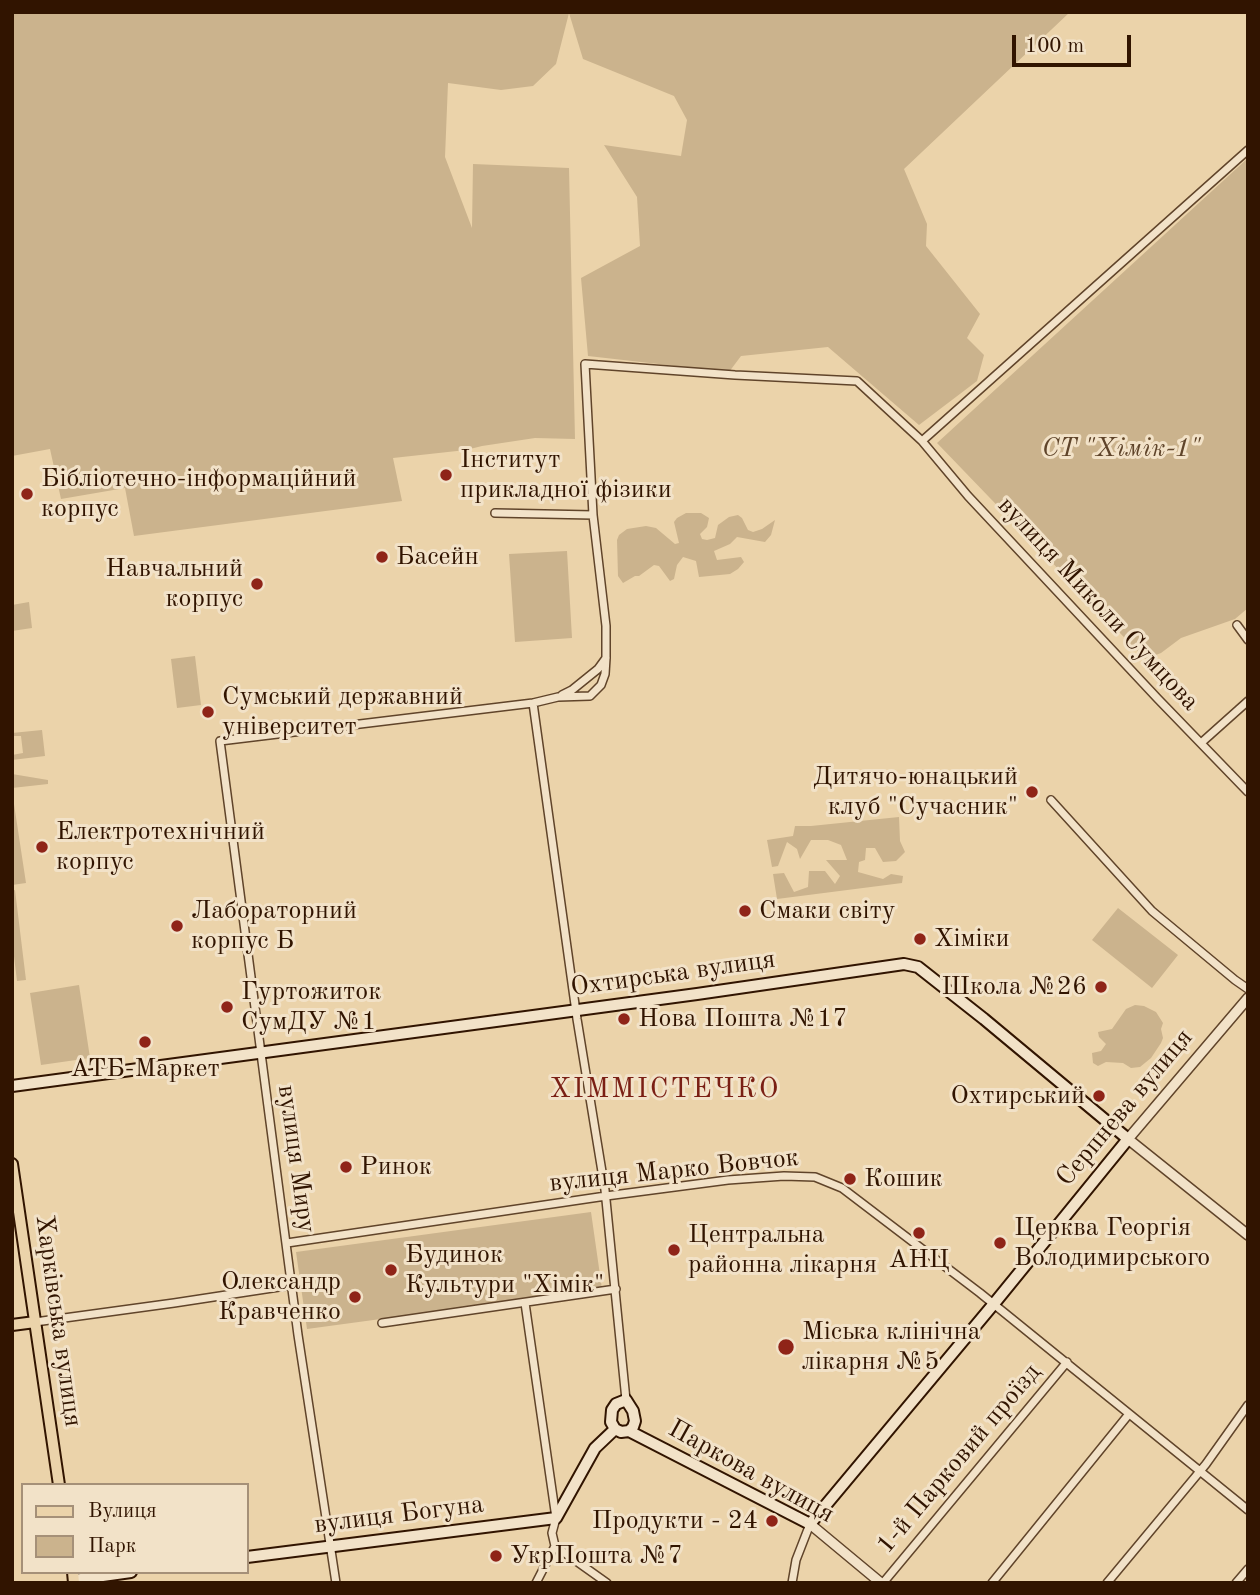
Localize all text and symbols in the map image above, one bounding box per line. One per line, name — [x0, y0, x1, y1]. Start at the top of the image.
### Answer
scale bar — [1015, 21, 1134, 65]
text: 100 m — [1025, 36, 1084, 57]
park label: СТ "Хімік-1" — [1042, 433, 1200, 465]
place label: Інститут прикладної фізики — [460, 444, 672, 505]
place label: Бібліотечно-інформаційний корпус — [41, 463, 357, 524]
marker: Інститут прикладної фізики — [438, 467, 454, 483]
marker: Бібліотечно-інформаційний корпус — [19, 486, 35, 502]
street label: вулиця Миколи Сумцова — [991, 490, 1205, 718]
place label: Басейн — [396, 541, 479, 573]
marker: Басейн — [374, 549, 390, 565]
place label: Навчальний корпус — [105, 553, 243, 614]
marker: Навчальний корпус — [249, 576, 265, 592]
place label: Сумський державний університет — [222, 681, 463, 742]
marker: Сумський державний університет — [200, 704, 216, 720]
place label: Дитячо-юнацький клуб "Сучасник" — [813, 761, 1018, 822]
marker: Дитячо-юнацький клуб "Сучасник" — [1024, 784, 1040, 800]
place label: Електротехнічний корпус — [56, 816, 265, 878]
marker: Електротехнічний корпус — [34, 839, 50, 855]
place label: Лабораторний корпус Б — [191, 895, 357, 956]
place label: Смаки світу — [759, 895, 895, 927]
marker: Смаки світу — [737, 903, 753, 919]
marker: Лабораторний корпус Б — [169, 918, 185, 934]
place label: Хіміки — [934, 923, 1010, 955]
marker: Хіміки — [912, 931, 928, 947]
street label: Охтирська вулиця — [569, 944, 777, 1004]
place label: Школа №26 — [941, 971, 1087, 1003]
place label: Гуртожиток СумДУ №1 — [241, 976, 381, 1038]
marker: Школа №26 — [1093, 979, 1109, 995]
marker: Гуртожиток СумДУ №1 — [219, 999, 235, 1015]
place label: Нова Пошта №17 — [638, 1003, 848, 1035]
marker: Нова Пошта №17 — [616, 1011, 632, 1027]
street label: Серпнева вулиця — [1050, 1023, 1200, 1193]
marker: АТБ-Маркет — [137, 1034, 153, 1050]
place label: АТБ-Маркет — [70, 1053, 220, 1085]
district label: ХІММІСТЕЧКО — [551, 1073, 779, 1107]
place label: Охтирський — [950, 1080, 1085, 1112]
street label: вулиця Миру — [270, 1083, 322, 1235]
marker: Охтирський — [1091, 1088, 1107, 1104]
street label: вулиця Марко Вовчок — [548, 1142, 800, 1200]
place label: Ринок — [360, 1151, 432, 1183]
marker: Ринок — [338, 1159, 354, 1175]
place label: Кошик — [864, 1163, 943, 1195]
marker: Кошик — [842, 1171, 858, 1187]
place label: Церква Георгія Володимирського — [1014, 1212, 1210, 1274]
street label: Харківська вулиця — [28, 1213, 88, 1429]
place label: Центральна районна лікарня — [688, 1219, 877, 1280]
marker: АНЦ — [911, 1225, 927, 1241]
marker: Церква Георгія Володимирського — [992, 1235, 1008, 1251]
place label: Будинок Культури "Хімік" — [405, 1239, 604, 1300]
marker: Центральна районна лікарня — [666, 1242, 682, 1258]
place label: АНЦ — [888, 1244, 950, 1276]
marker: Будинок Культури "Хімік" — [383, 1262, 399, 1278]
place label: Олександр Кравченко — [218, 1266, 341, 1328]
marker: Олександр Кравченко — [347, 1289, 363, 1305]
place label: Міська клінічна лікарня №5 — [802, 1316, 981, 1378]
marker: Міська клінічна лікарня №5 — [776, 1337, 796, 1357]
street label: 1-й Парковий проїзд — [870, 1358, 1048, 1560]
street label: Паркова вулиця — [663, 1414, 839, 1530]
legend — [21, 1483, 248, 1574]
street label: вулиця Богуна — [313, 1489, 485, 1541]
text: Вулиця — [88, 1501, 157, 1522]
place label: Продукти - 24 — [592, 1505, 758, 1537]
marker: Продукти - 24 — [764, 1513, 780, 1529]
text: Парк — [88, 1536, 136, 1557]
place label: УкрПошта №7 — [510, 1540, 683, 1572]
marker: УкрПошта №7 — [488, 1548, 504, 1564]

